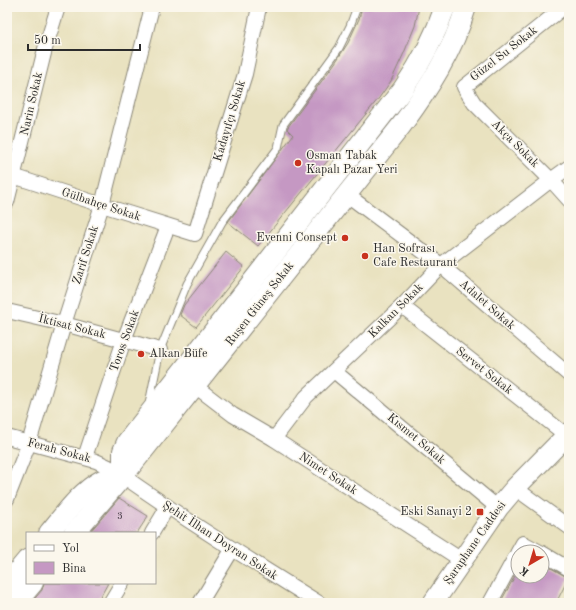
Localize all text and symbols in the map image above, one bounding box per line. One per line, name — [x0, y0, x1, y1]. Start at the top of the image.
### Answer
street label: Güzel Su Sokak — [468, 24, 540, 84]
scale bar — [28, 26, 140, 52]
text: 50 m — [34, 34, 61, 47]
street label: Narin Sokak — [19, 71, 45, 137]
street label: Kadayıfçı Sokak — [212, 79, 248, 163]
street label: Akça Sokak — [489, 118, 541, 170]
place label: Osman Tabak Kapalı Pazar Yeri — [306, 150, 398, 176]
marker: Osman Tabak Kapalı Pazar Yeri — [293, 158, 303, 168]
street label: Gülbahçe Sokak — [60, 186, 142, 224]
street label: Zarif Sokak — [71, 224, 101, 286]
place label: Evenni Consept — [256, 232, 337, 244]
marker: Evenni Consept — [340, 233, 350, 243]
place label: Han Sofrası Cafe Restaurant — [373, 243, 457, 269]
marker: Han Sofrası Cafe Restaurant — [360, 251, 370, 261]
street label: Ruşen Güneş Sokak — [224, 260, 296, 348]
street label: Adalet Sokak — [457, 278, 517, 332]
street label: Kalkan Sokak — [366, 281, 426, 341]
street label: Toros Sokak — [108, 308, 142, 374]
street label: İktisat Sokak — [37, 309, 108, 341]
street label: Servet Sokak — [453, 345, 515, 397]
place label: Alkan Büfe — [149, 348, 208, 360]
marker: Alkan Büfe — [136, 349, 146, 359]
street label: Kısmet Sokak — [385, 411, 447, 467]
street label: Ferah Sokak — [26, 437, 92, 465]
street label: Nimet Sokak — [297, 451, 359, 497]
street label: Şehit İlhan Doyran Sokak — [160, 496, 282, 583]
street label: Şaraphane Caddesi — [442, 499, 508, 587]
place label: Eski Sanayi 2 — [400, 506, 472, 518]
marker: Eski Sanayi 2 — [475, 507, 485, 517]
house number: 3 — [117, 511, 123, 521]
legend — [26, 532, 156, 584]
text: Yol — [62, 543, 79, 555]
north arrow — [510, 544, 550, 584]
text: Bina — [62, 563, 86, 575]
text: K — [518, 563, 531, 578]

